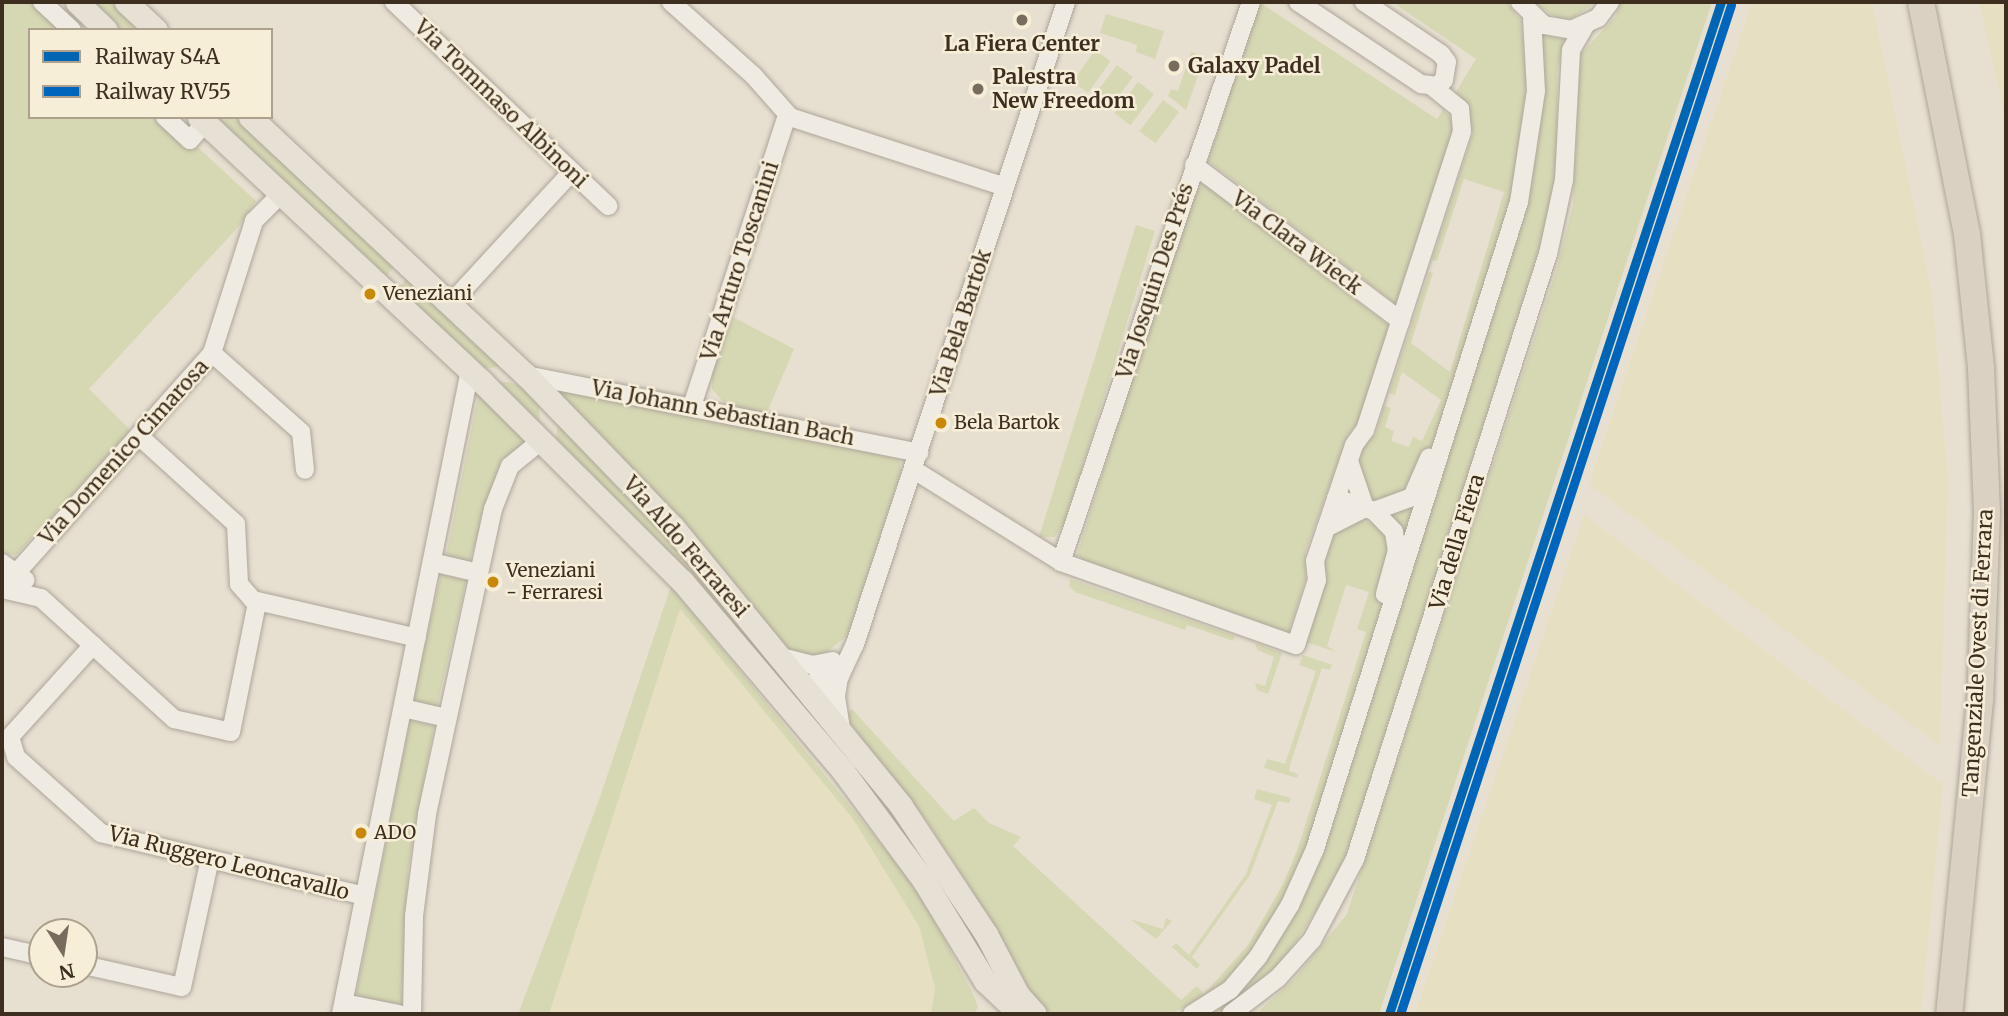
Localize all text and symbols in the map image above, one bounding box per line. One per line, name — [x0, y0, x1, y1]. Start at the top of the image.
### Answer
marker: La Fiera Center — [1014, 12, 1030, 28]
street label: Via Tommaso Albinoni — [409, 15, 593, 193]
legend — [28, 28, 273, 119]
place label: La Fiera Center — [944, 31, 1100, 57]
text: Railway S4A — [95, 43, 220, 70]
place label: Galaxy Padel — [1188, 53, 1321, 79]
marker: Galaxy Padel — [1166, 58, 1182, 74]
place label: Palestra New Freedom — [992, 64, 1135, 114]
text: Railway RV55 — [95, 78, 231, 105]
marker: Palestra New Freedom — [970, 81, 986, 97]
street label: Via Arturo Toscanini — [696, 158, 784, 364]
street label: Via Josquin Des Prés — [1111, 180, 1199, 382]
street label: Via Clara Wieck — [1227, 186, 1367, 300]
street label: Via Bela Bartok — [925, 246, 997, 400]
place label: Veneziani — [383, 283, 472, 305]
marker: Veneziani — [363, 287, 377, 301]
street label: Via Domenico Cimarosa — [34, 354, 214, 550]
street label: Via Johann Sebastian Bach — [589, 375, 857, 451]
place label: Bela Bartok — [954, 412, 1060, 434]
marker: Bela Bartok — [934, 416, 948, 430]
street label: Via Aldo Ferraresi — [618, 471, 754, 623]
street label: Via della Fiera — [1424, 471, 1490, 613]
street label: Tangenziale Ovest di Ferrara — [1958, 508, 1998, 798]
place label: Veneziani - Ferraresi — [506, 560, 603, 604]
marker: Veneziani - Ferraresi — [486, 575, 500, 589]
street label: Via Ruggero Leoncavallo — [106, 821, 352, 905]
place label: ADO — [374, 822, 416, 844]
marker: ADO — [354, 826, 368, 840]
north arrow — [28, 918, 98, 988]
text: N — [57, 958, 77, 985]

